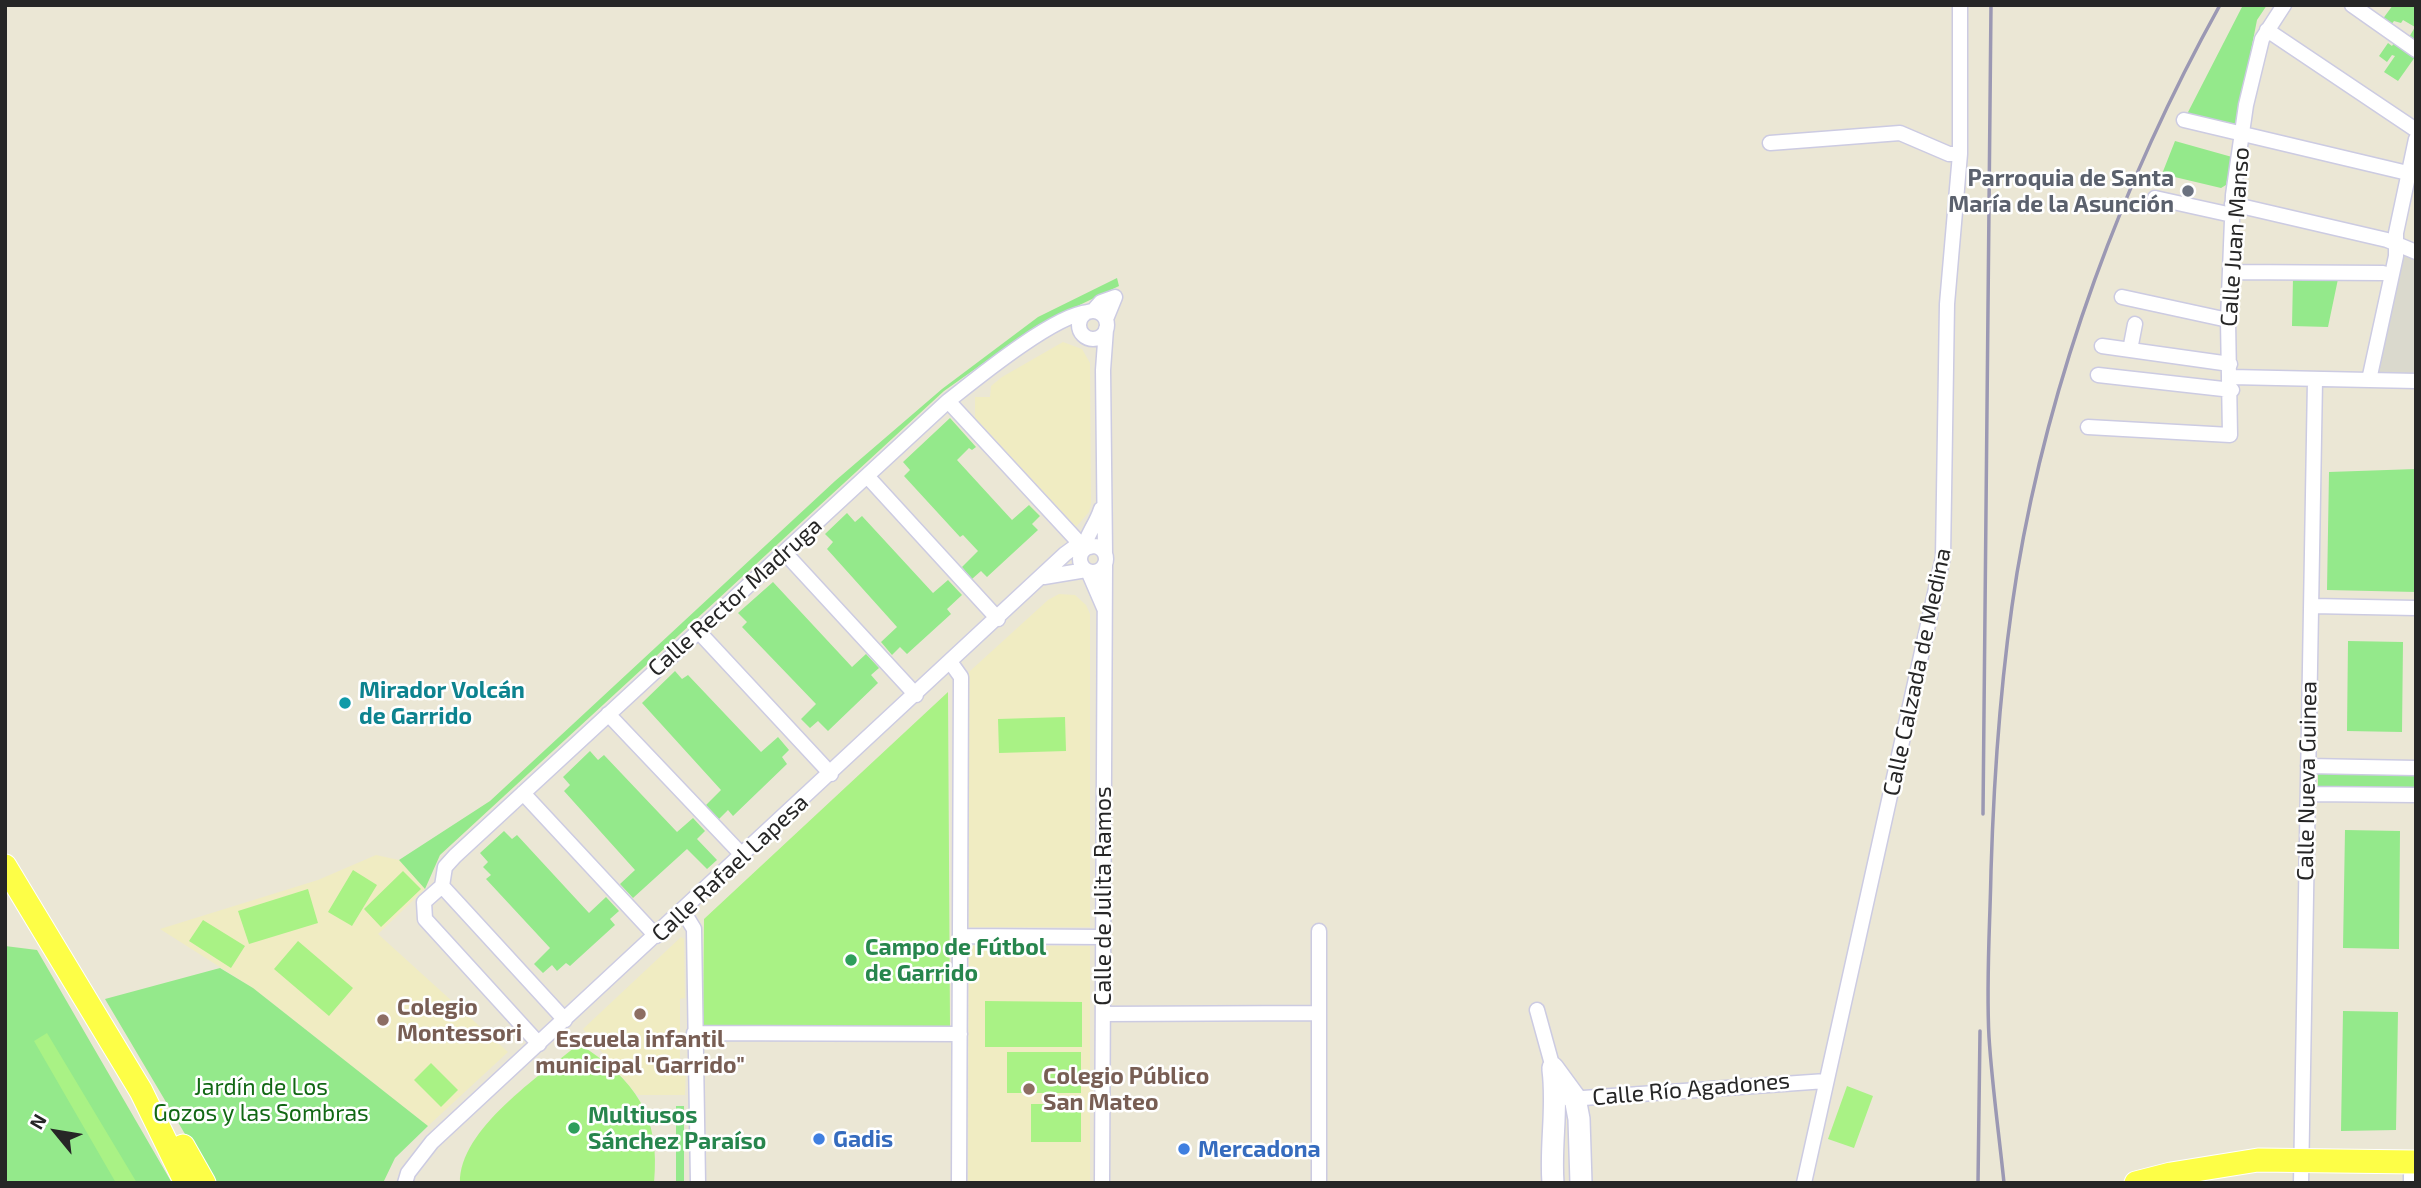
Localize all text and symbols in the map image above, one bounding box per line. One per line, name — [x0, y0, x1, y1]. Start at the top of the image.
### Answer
street label: Calle Juan Manso — [2215, 146, 2255, 328]
place label: Parroquia de Santa María de la Asunción — [1948, 164, 2174, 218]
marker: Parroquia de Santa María de la Asunción — [2180, 183, 2196, 199]
street label: Calle Rector Madruga — [642, 512, 828, 682]
street label: Calle Calzada de Medina — [1877, 545, 1957, 799]
place label: Mirador Volcán de Garrido — [359, 676, 525, 730]
street label: Calle Nueva Guinea — [2291, 681, 2323, 881]
marker: Mirador Volcán de Garrido — [337, 695, 353, 711]
street label: Calle de Julita Ramos — [1089, 786, 1117, 1006]
street label: Calle Rafael Lapesa — [646, 788, 814, 948]
place label: Campo de Fútbol de Garrido — [865, 933, 1046, 987]
marker: Campo de Fútbol de Garrido — [843, 952, 859, 968]
place label: Colegio Montessori — [397, 993, 522, 1047]
marker: Escuela infantil municipal "Garrido" — [632, 1006, 648, 1022]
marker: Colegio Montessori — [375, 1012, 391, 1028]
place label: Escuela infantil municipal "Garrido" — [535, 1025, 745, 1079]
place label: Colegio Público San Mateo — [1043, 1062, 1209, 1116]
street label: Calle Río Agadones — [1591, 1067, 1791, 1111]
park label: Jardín de Los Gozos y las Sombras — [153, 1073, 369, 1127]
marker: Colegio Público San Mateo — [1021, 1081, 1037, 1097]
north arrow — [21, 1097, 91, 1167]
place label: Multiusos Sánchez Paraíso — [588, 1101, 766, 1155]
text: N — [24, 1110, 51, 1133]
marker: Multiusos Sánchez Paraíso — [566, 1120, 582, 1136]
place label: Gadis — [833, 1125, 893, 1153]
marker: Gadis — [811, 1131, 827, 1147]
place label: Mercadona — [1198, 1135, 1321, 1163]
marker: Mercadona — [1176, 1141, 1192, 1157]

